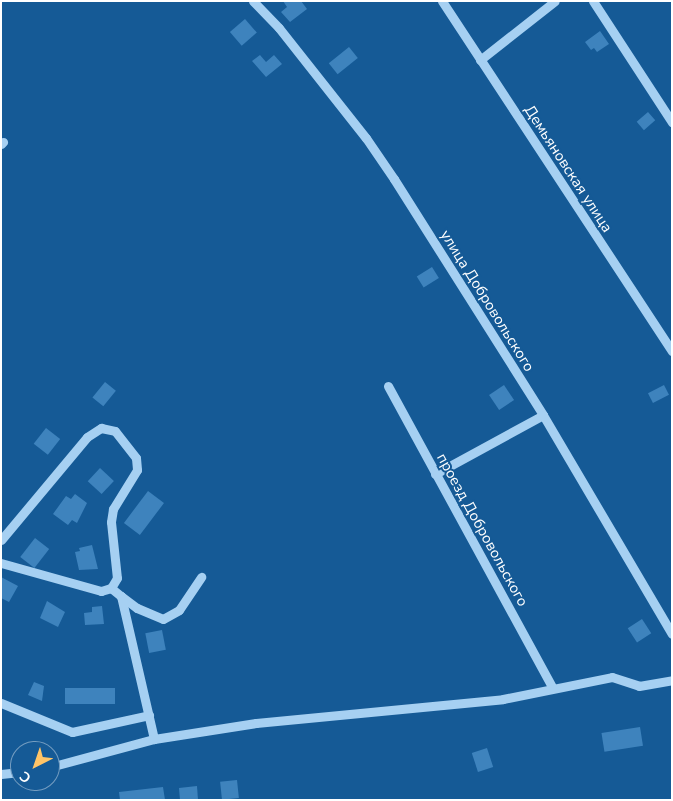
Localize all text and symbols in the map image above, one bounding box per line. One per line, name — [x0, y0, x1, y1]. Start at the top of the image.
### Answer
street label: Демьяновская улица — [520, 102, 616, 236]
street label: улица Добровольского — [436, 227, 538, 375]
street label: проезд Добровольского — [432, 450, 532, 610]
north arrow — [10, 741, 60, 791]
text: С — [16, 767, 35, 787]

